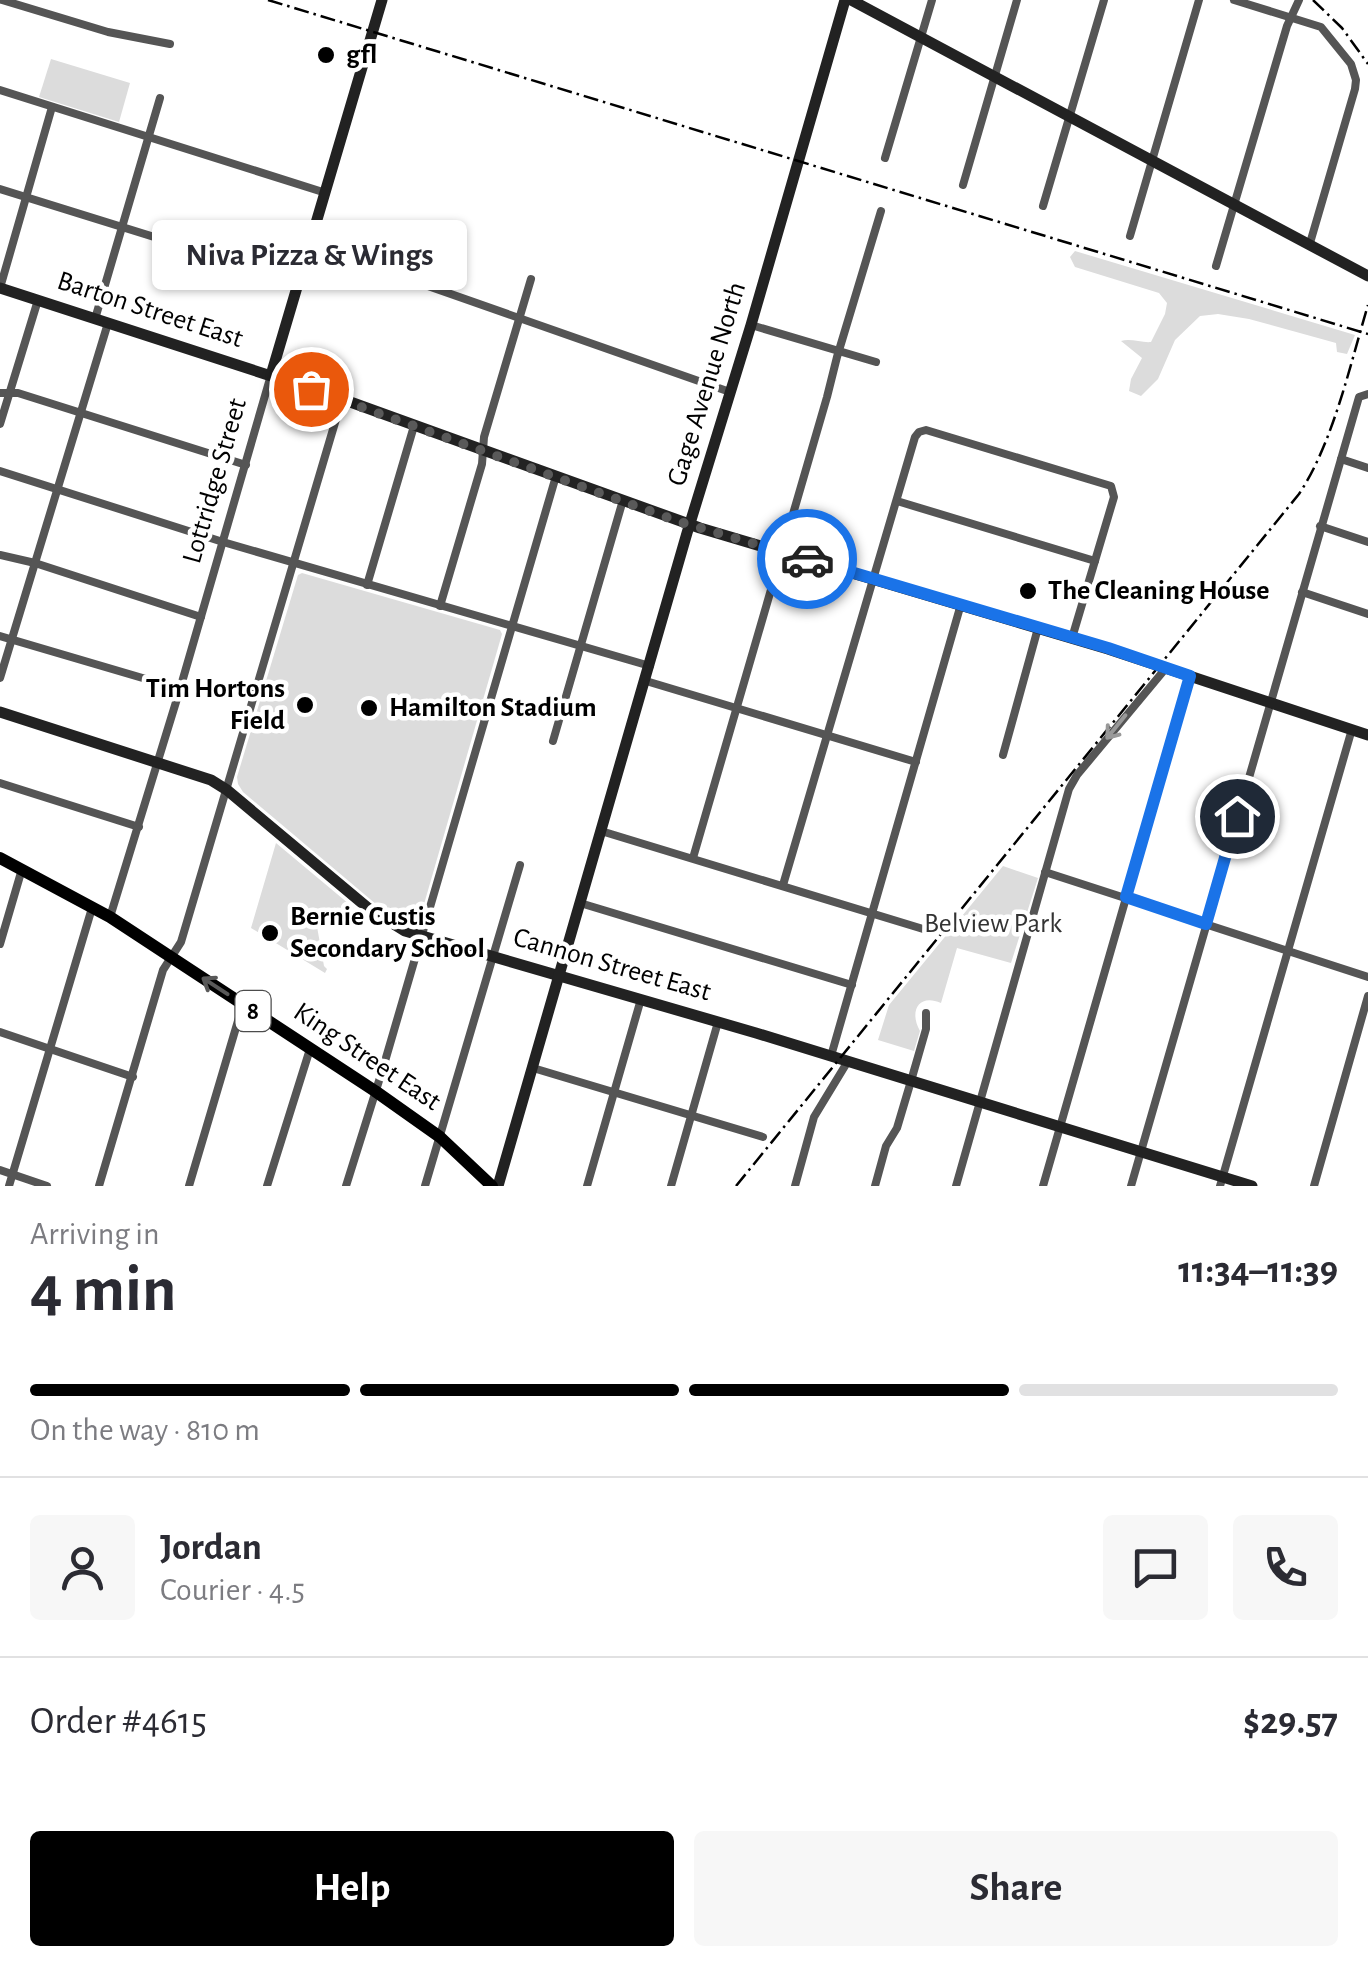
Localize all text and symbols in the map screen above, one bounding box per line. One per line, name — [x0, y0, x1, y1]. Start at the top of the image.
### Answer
place label: gfl — [346, 41, 377, 69]
marker: gfl — [315, 44, 337, 66]
callout: Niva Pizza & Wings — [154, 219, 468, 289]
text: Niva Pizza & Wings — [185, 239, 434, 271]
street label: Barton Street East — [54, 267, 246, 353]
street label: Gage Avenue North — [663, 279, 751, 489]
pin — [269, 347, 354, 432]
icon: bag — [284, 362, 339, 417]
street label: Lottridge Street — [178, 395, 252, 567]
courier — [757, 509, 857, 609]
icon: car — [780, 532, 835, 587]
place label: The Cleaning House — [1048, 577, 1270, 605]
marker: The Cleaning House — [1017, 580, 1039, 602]
place label: Tim Hortons Field — [146, 675, 285, 735]
marker: Tim Hortons Field — [294, 694, 316, 716]
place label: Hamilton Stadium — [389, 694, 597, 722]
marker: Hamilton Stadium — [358, 697, 380, 719]
one-way arrow — [1105, 714, 1127, 740]
pin — [1195, 774, 1280, 859]
icon: home — [1210, 789, 1265, 844]
place label: Bernie Custis Secondary School — [290, 903, 485, 963]
park label: Belview Park — [924, 910, 1062, 938]
marker: Bernie Custis Secondary School — [259, 922, 281, 944]
street label: Cannon Street East — [510, 923, 714, 1007]
one-way arrow — [202, 975, 230, 996]
road number: 8 — [236, 991, 270, 1031]
street label: King Street East — [288, 998, 446, 1116]
text: Arriving in — [30, 1218, 159, 1250]
text: 11:34–11:39 — [1178, 1252, 1338, 1290]
text: 4 min — [30, 1258, 176, 1323]
text: On the way · 810 m — [30, 1414, 260, 1446]
button: person — [30, 1515, 135, 1620]
button: chat — [1103, 1515, 1208, 1620]
button: phone — [1233, 1515, 1338, 1620]
text: Jordan — [160, 1529, 262, 1567]
text: Courier · 4.5 — [160, 1574, 305, 1606]
text: Order #4615 — [30, 1703, 207, 1741]
text: $29.57 — [1243, 1703, 1338, 1741]
button: Help — [30, 1831, 674, 1946]
button: Share — [694, 1831, 1338, 1946]

